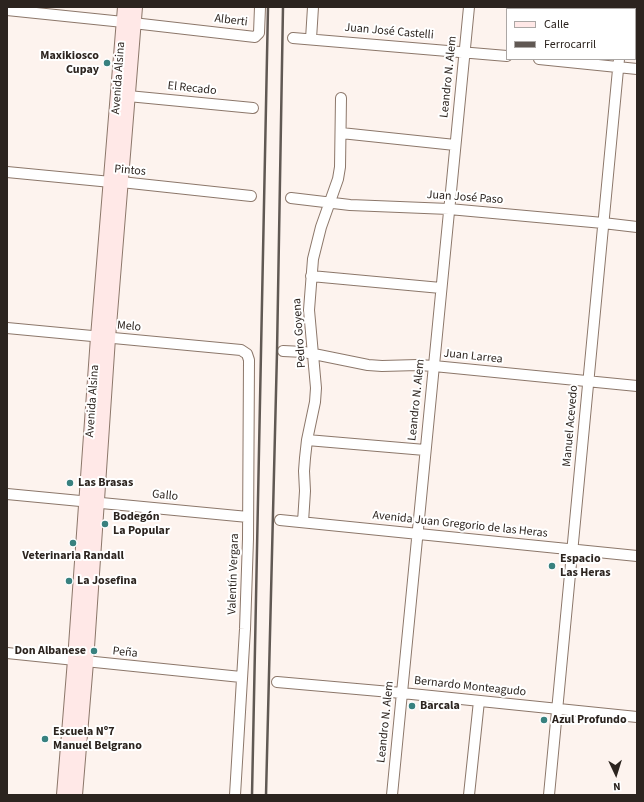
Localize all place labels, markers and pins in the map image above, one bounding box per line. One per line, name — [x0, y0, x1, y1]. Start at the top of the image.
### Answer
place label: Maxikiosco Cupay — [40, 49, 99, 77]
marker: Maxikiosco Cupay — [102, 58, 112, 68]
place label: Las Brasas — [78, 476, 133, 490]
marker: Las Brasas — [65, 478, 75, 488]
place label: Bodegón La Popular — [113, 510, 170, 538]
marker: Bodegón La Popular — [100, 519, 110, 529]
marker: Veterinaria Randall — [68, 538, 78, 548]
place label: Veterinaria Randall — [22, 549, 124, 563]
place label: Espacio Las Heras — [560, 552, 611, 580]
marker: Espacio Las Heras — [547, 561, 557, 571]
place label: La Josefina — [77, 574, 137, 588]
marker: La Josefina — [64, 576, 74, 586]
place label: Don Albanese — [14, 644, 86, 658]
marker: Don Albanese — [89, 646, 99, 656]
place label: Barcala — [420, 699, 460, 713]
marker: Barcala — [407, 701, 417, 711]
place label: Azul Profundo — [552, 713, 627, 727]
marker: Azul Profundo — [539, 715, 549, 725]
place label: Escuela Nº7 Manuel Belgrano — [53, 725, 142, 753]
marker: Escuela Nº7 Manuel Belgrano — [40, 734, 50, 744]

